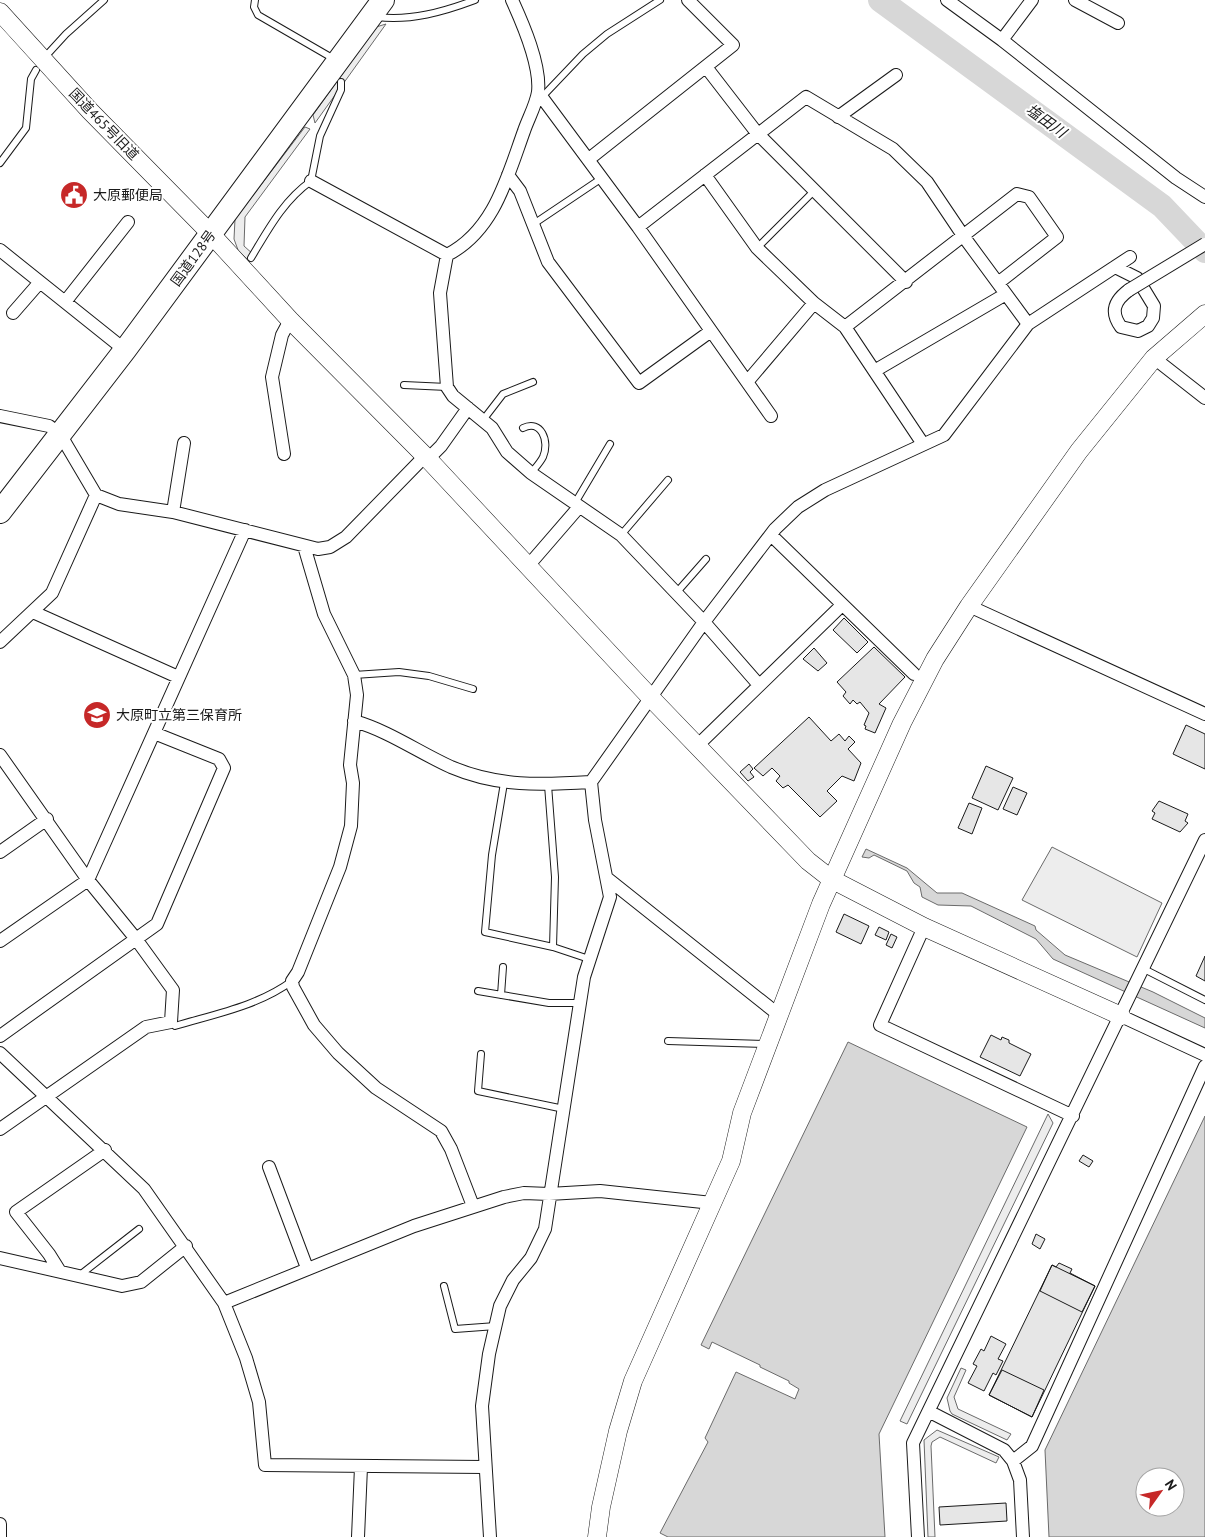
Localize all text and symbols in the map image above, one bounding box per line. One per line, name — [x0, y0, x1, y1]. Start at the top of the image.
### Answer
street label: 国道465号旧道 — [65, 84, 143, 164]
water label: 塩田川 — [1023, 100, 1072, 143]
public building icon: 大原郵便局 — [59, 180, 89, 210]
place label: 大原郵便局 — [93, 186, 163, 204]
street label: 国道128号 — [167, 226, 219, 290]
school or university icon: 大原町立第三保育所 — [82, 700, 112, 730]
place label: 大原町立第三保育所 — [116, 706, 242, 724]
north arrow — [1135, 1467, 1185, 1517]
text: N — [1161, 1476, 1181, 1494]

